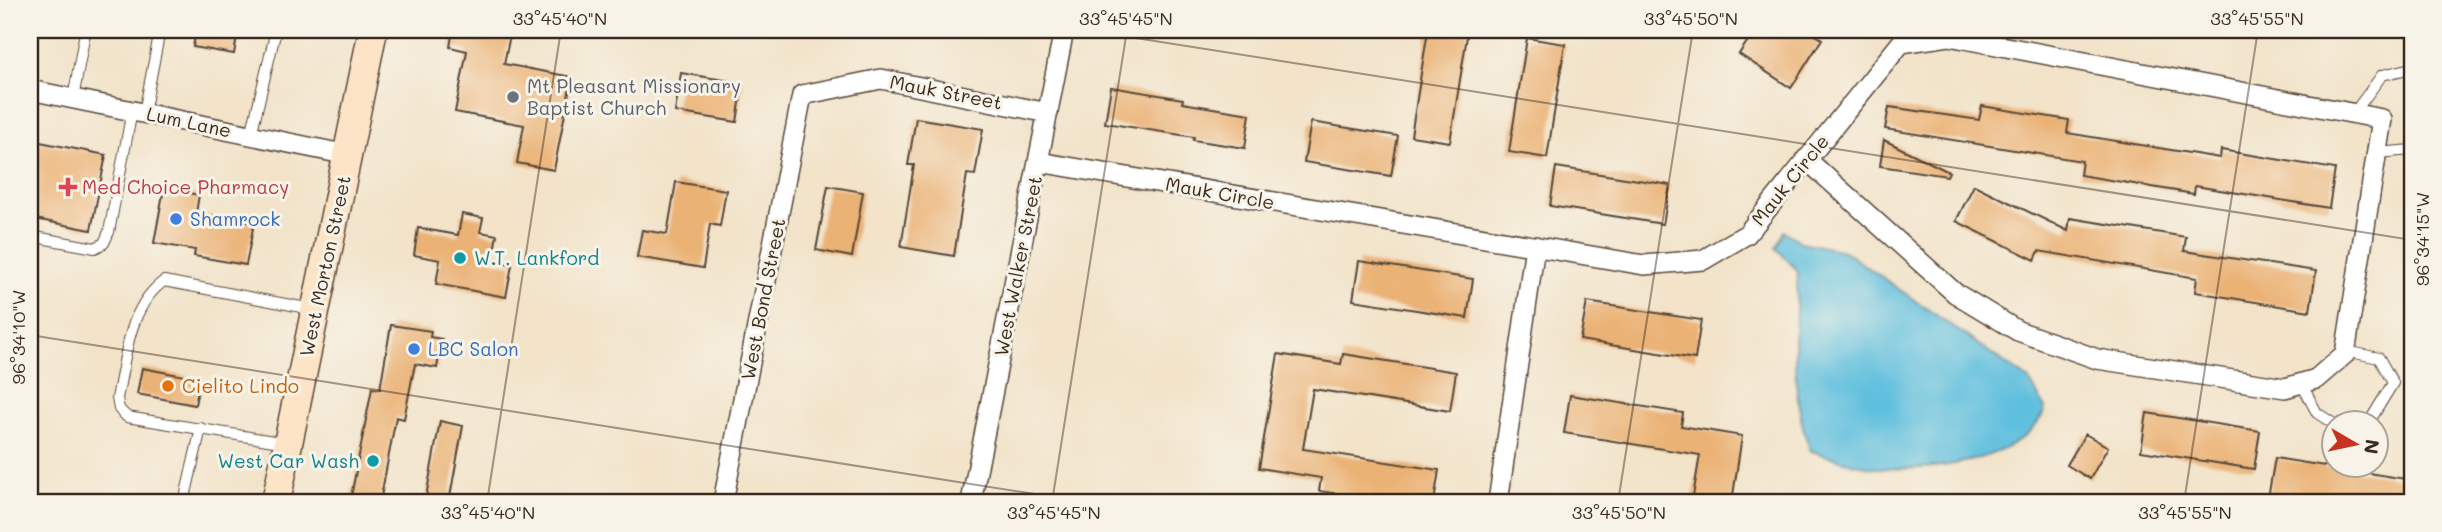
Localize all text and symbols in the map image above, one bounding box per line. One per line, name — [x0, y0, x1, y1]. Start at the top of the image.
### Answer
text: 33°45'40"N — [513, 6, 607, 30]
text: 33°45'45"N — [1079, 6, 1173, 30]
text: 33°45'50"N — [1644, 6, 1738, 30]
text: 33°45'55"N — [2210, 6, 2304, 30]
street label: Mauk Street — [888, 68, 1004, 115]
place label: Mt Pleasant Missionary Baptist Church — [527, 73, 741, 120]
marker: Mt Pleasant Missionary Baptist Church — [505, 89, 521, 105]
street label: Lum Lane — [145, 100, 234, 143]
street label: Mauk Circle — [1745, 129, 1834, 230]
street label: Mauk Circle — [1164, 171, 1277, 214]
street label: West Morton Street — [293, 173, 356, 359]
place label: Med Choice Pharmacy — [82, 174, 289, 199]
street label: West Walker Street — [988, 174, 1047, 358]
marker: Med Choice Pharmacy — [60, 179, 76, 195]
text: 96°34'15"W — [2410, 192, 2434, 286]
place label: Shamrock — [190, 206, 280, 231]
marker: Shamrock — [168, 211, 184, 227]
street label: West Bond Street — [735, 216, 790, 382]
place label: W.T. Lankford — [474, 245, 599, 270]
marker: W.T. Lankford — [452, 250, 468, 266]
text: 96°34'10"W — [6, 290, 30, 384]
place label: LBC Salon — [428, 336, 519, 361]
marker: LBC Salon — [406, 341, 422, 357]
place label: Cielito Lindo — [182, 373, 299, 398]
marker: Cielito Lindo — [160, 378, 176, 394]
north arrow — [2320, 410, 2390, 480]
text: N — [2359, 438, 2386, 456]
place label: West Car Wash — [217, 448, 359, 473]
marker: West Car Wash — [365, 453, 381, 469]
text: 33°45'40"N — [441, 500, 535, 524]
text: 33°45'45"N — [1007, 500, 1101, 524]
text: 33°45'50"N — [1572, 500, 1666, 524]
text: 33°45'55"N — [2138, 500, 2232, 524]

